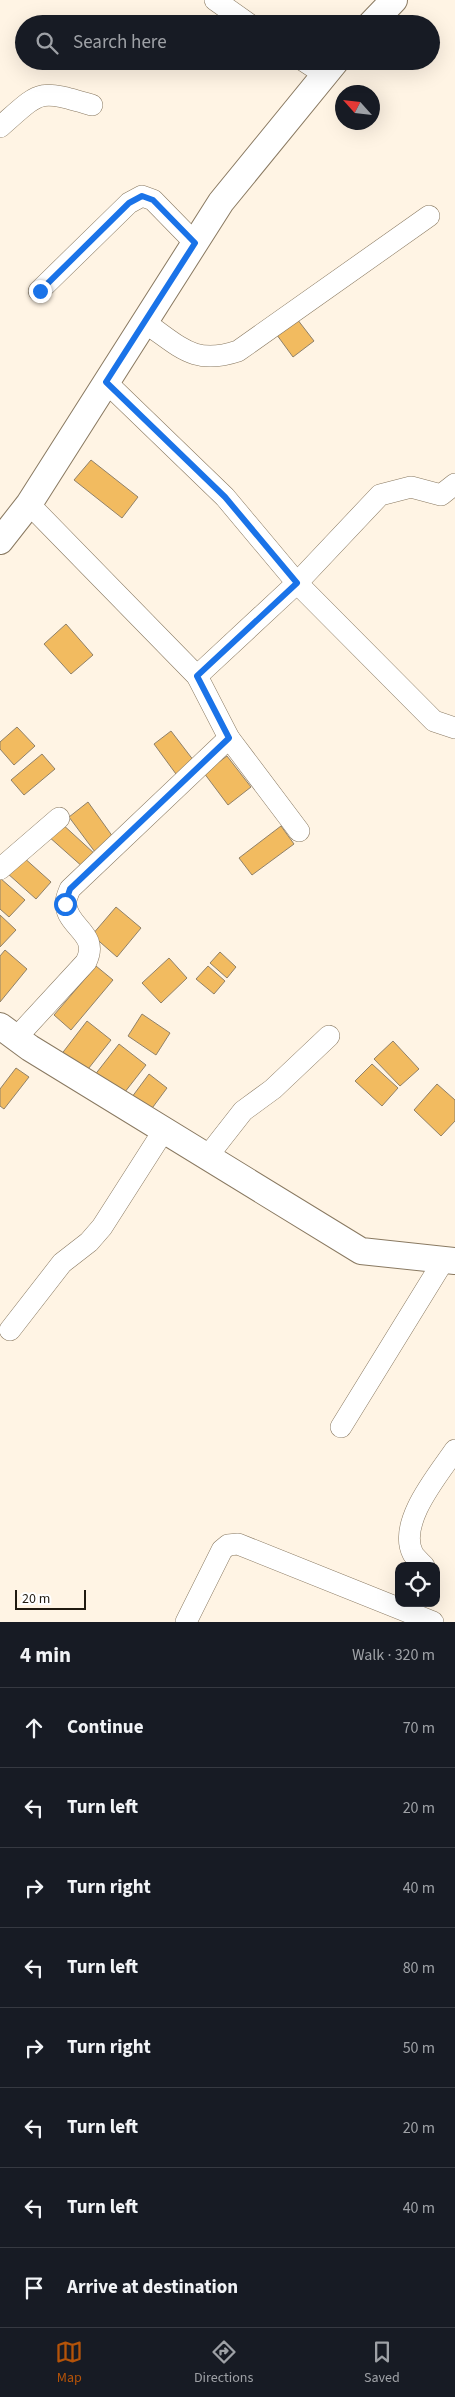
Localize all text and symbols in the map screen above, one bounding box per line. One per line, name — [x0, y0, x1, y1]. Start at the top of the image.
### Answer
search box — [15, 15, 440, 70]
icon: search — [33, 29, 61, 57]
text: Search here — [73, 29, 167, 56]
north arrow — [335, 85, 380, 130]
route end — [29, 280, 52, 303]
route start — [54, 893, 77, 916]
map controls — [395, 1562, 440, 1607]
button: locate — [395, 1562, 440, 1607]
scale bar — [15, 1587, 86, 1610]
text: 20 m — [22, 1589, 50, 1609]
text: 4 min — [20, 1640, 71, 1670]
text: Walk · 320 m — [352, 1644, 435, 1666]
icon: ahead — [20, 1714, 48, 1742]
text: Continue — [67, 1714, 144, 1741]
text: 70 m — [403, 1717, 435, 1739]
icon: left — [20, 1794, 48, 1822]
text: Turn left — [67, 1794, 138, 1821]
text: 20 m — [403, 1797, 435, 1819]
icon: right — [20, 1874, 48, 1902]
text: Turn right — [67, 1874, 151, 1901]
text: 40 m — [403, 1877, 435, 1899]
icon: left — [20, 1954, 48, 1982]
text: Turn left — [67, 1954, 138, 1981]
text: 80 m — [403, 1957, 435, 1979]
icon: right — [20, 2034, 48, 2062]
text: Turn right — [67, 2034, 151, 2061]
text: 50 m — [403, 2037, 435, 2059]
icon: left — [20, 2114, 48, 2142]
text: Turn left — [67, 2114, 138, 2141]
text: 20 m — [403, 2117, 435, 2139]
icon: left — [20, 2194, 48, 2222]
text: Turn left — [67, 2194, 138, 2221]
text: 40 m — [403, 2197, 435, 2219]
icon: arrive — [20, 2274, 48, 2302]
text: Arrive at destination — [67, 2274, 238, 2301]
tab: Map — [55, 2338, 83, 2388]
tab: Directions — [194, 2338, 253, 2388]
tab: Saved — [364, 2338, 400, 2388]

